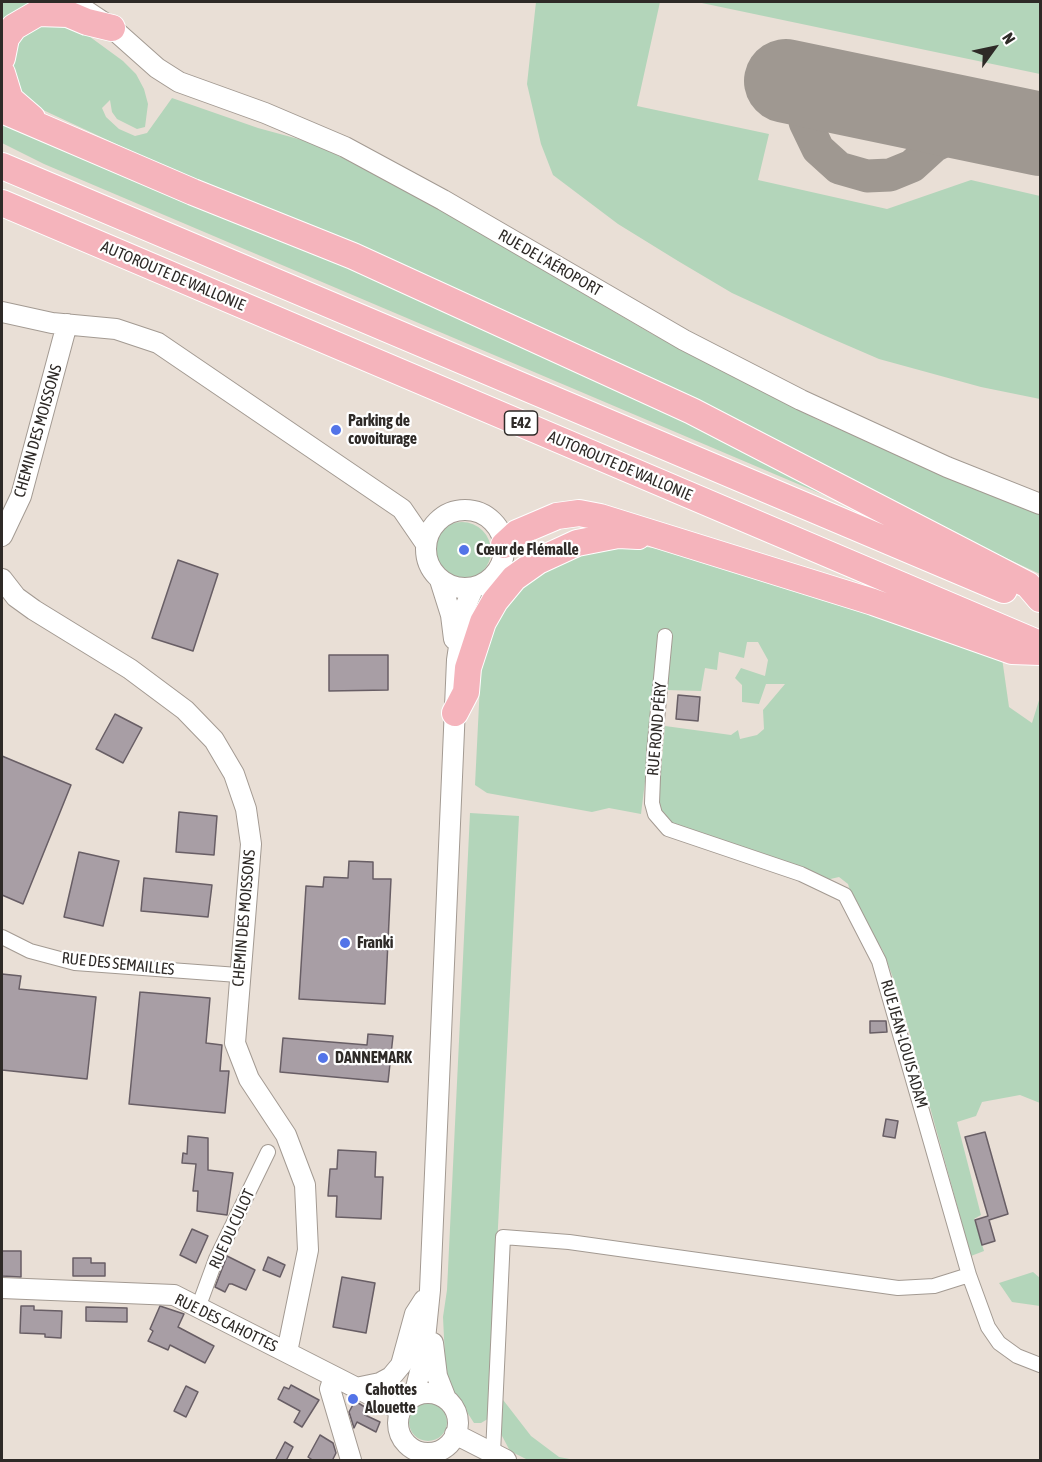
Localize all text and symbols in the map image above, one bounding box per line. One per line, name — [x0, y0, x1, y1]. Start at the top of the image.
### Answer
north arrow — [964, 18, 1024, 78]
text: N — [999, 29, 1019, 47]
street label: RUE DE L'AÉROPORT — [495, 226, 605, 300]
street label: AUTOROUTE DE WALLONIE — [98, 237, 248, 315]
street label: CHEMIN DES MOISSONS — [10, 362, 66, 500]
place label: Parking de covoiturage — [348, 411, 417, 449]
road number: E42 — [504, 411, 538, 435]
marker: Parking de covoiturage — [329, 423, 343, 437]
street label: AUTOROUTE DE WALLONIE — [545, 427, 695, 505]
place label: Cœur de Flémalle — [476, 540, 579, 560]
marker: Cœur de Flémalle — [457, 543, 471, 557]
street label: RUE ROND PÉRY — [643, 681, 671, 777]
street label: CHEMIN DES MOISSONS — [228, 849, 260, 987]
place label: Franki — [357, 933, 393, 953]
marker: Franki — [338, 936, 352, 950]
street label: RUE DES SEMAILLES — [61, 949, 175, 979]
street label: RUE JEAN-LOUIS ADAM — [876, 978, 932, 1110]
place label: DANNEMARK — [335, 1048, 412, 1068]
marker: DANNEMARK — [316, 1051, 330, 1065]
street label: RUE DU CULOT — [205, 1186, 259, 1272]
street label: RUE DES CAHOTTES — [171, 1290, 281, 1356]
place label: Cahottes Alouette — [365, 1380, 417, 1418]
marker: Cahottes Alouette — [346, 1392, 360, 1406]

